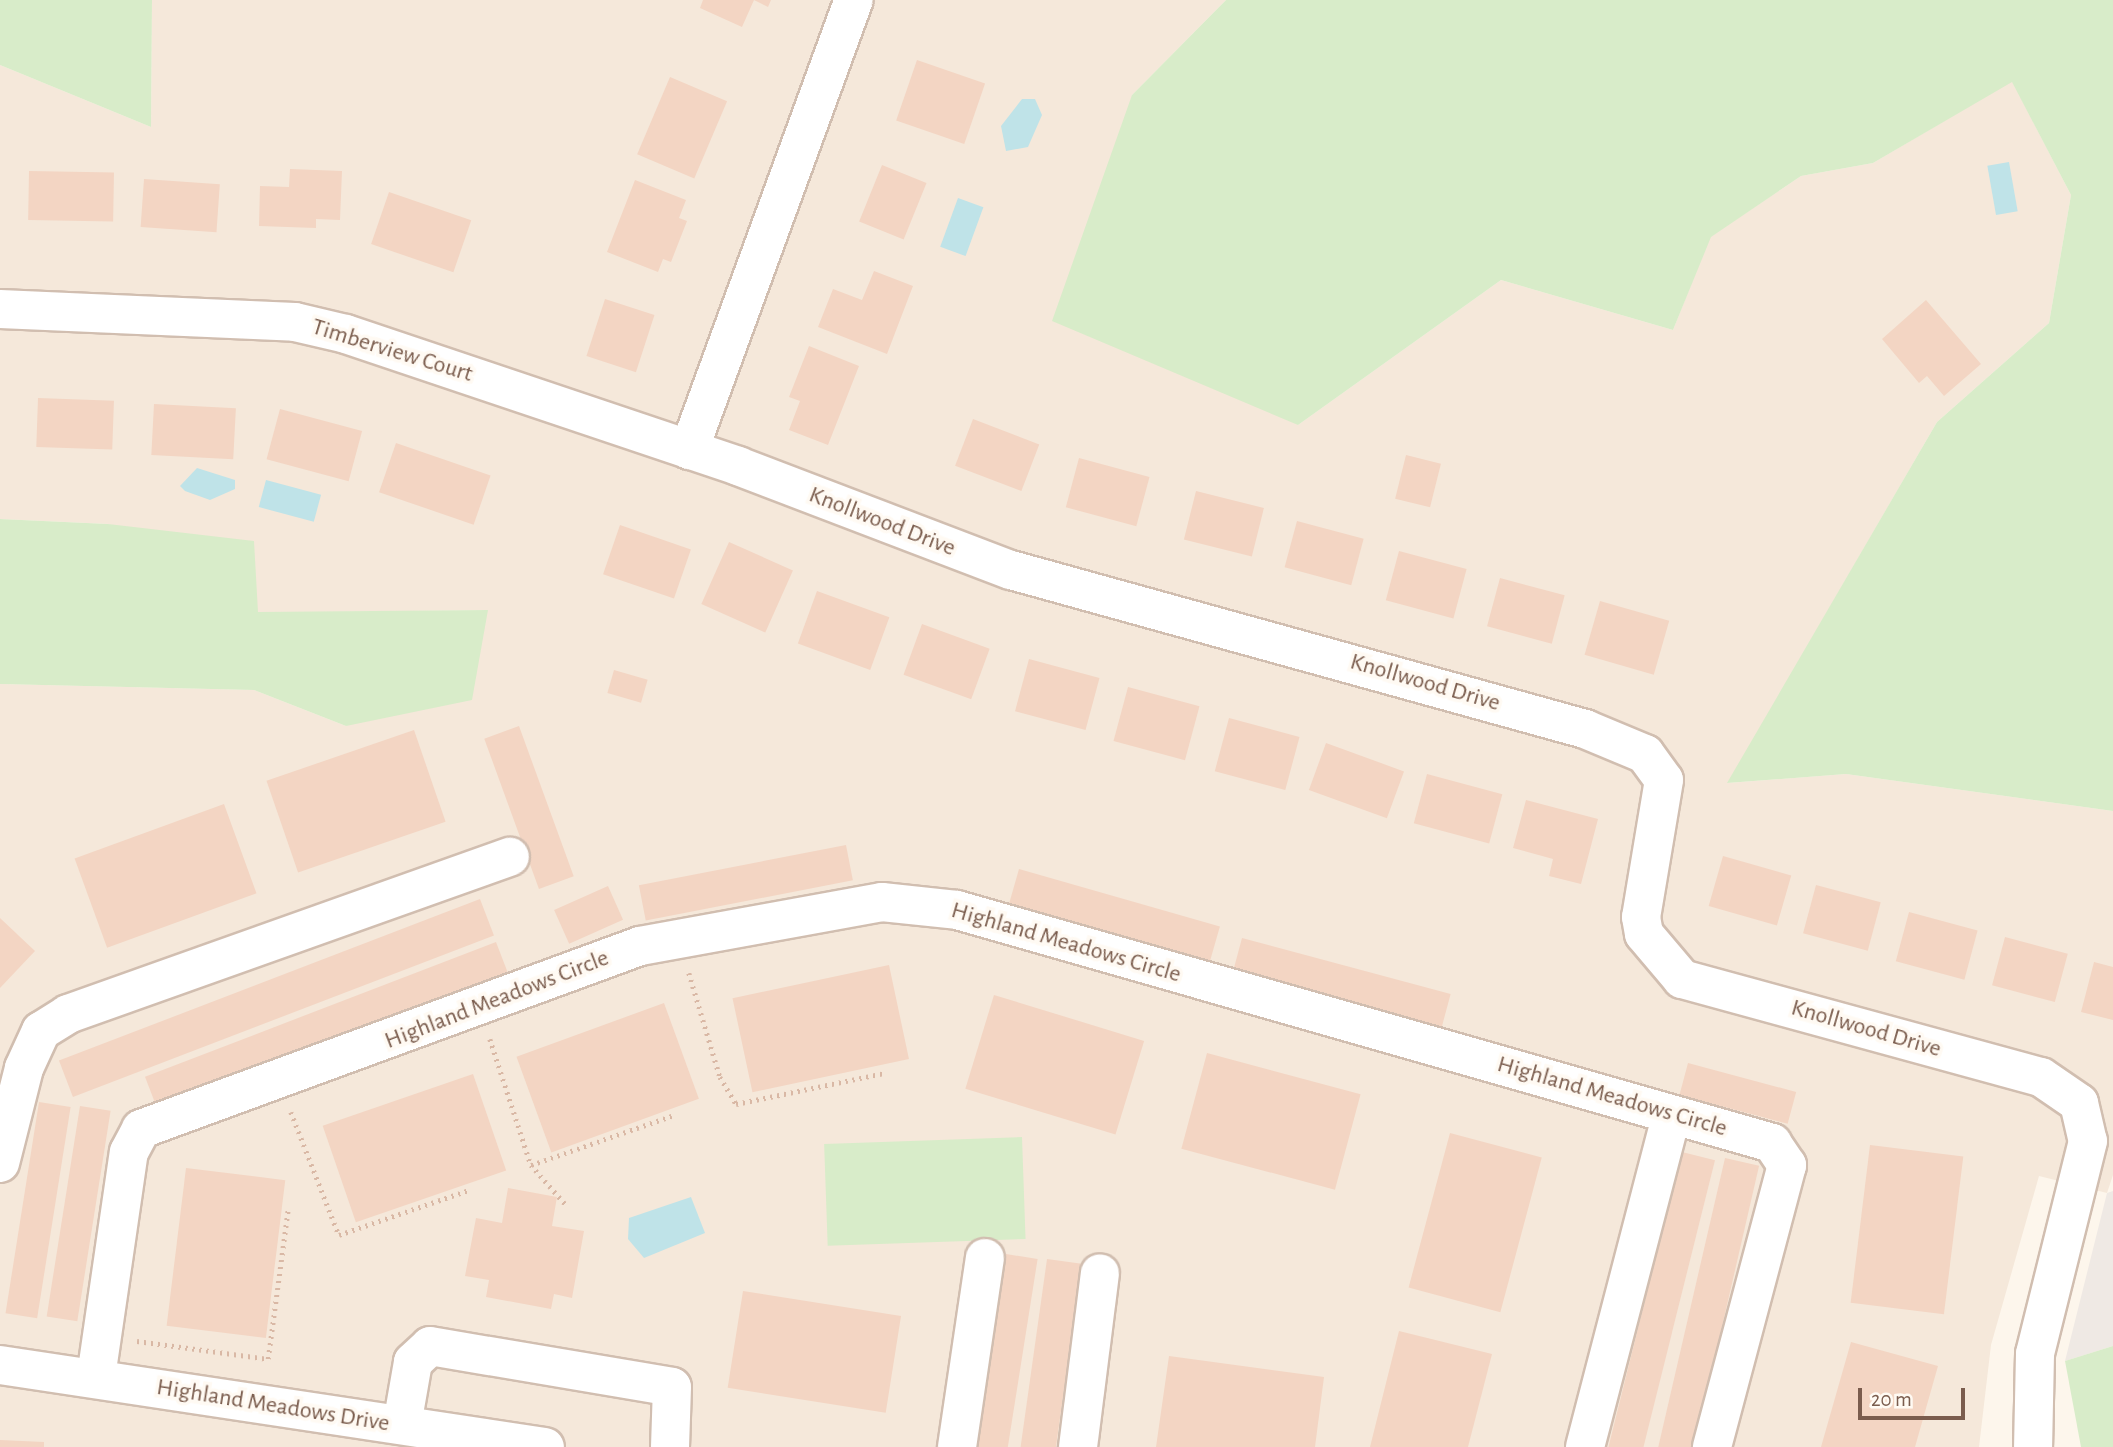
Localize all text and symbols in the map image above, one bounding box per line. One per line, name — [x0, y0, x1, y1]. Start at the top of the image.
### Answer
street label: Timberview Court — [308, 313, 476, 389]
street label: Knollwood Drive — [805, 481, 959, 563]
street label: Knollwood Drive — [1347, 648, 1503, 718]
street label: Highland Meadows Circle — [948, 896, 1184, 990]
street label: Highland Meadows Circle — [381, 944, 613, 1056]
street label: Knollwood Drive — [1788, 994, 1944, 1064]
street label: Highland Meadows Circle — [1494, 1050, 1730, 1144]
street label: Highland Meadows Drive — [155, 1373, 391, 1439]
scale bar — [1861, 1374, 1968, 1418]
text: 20 m — [1871, 1389, 1912, 1410]

